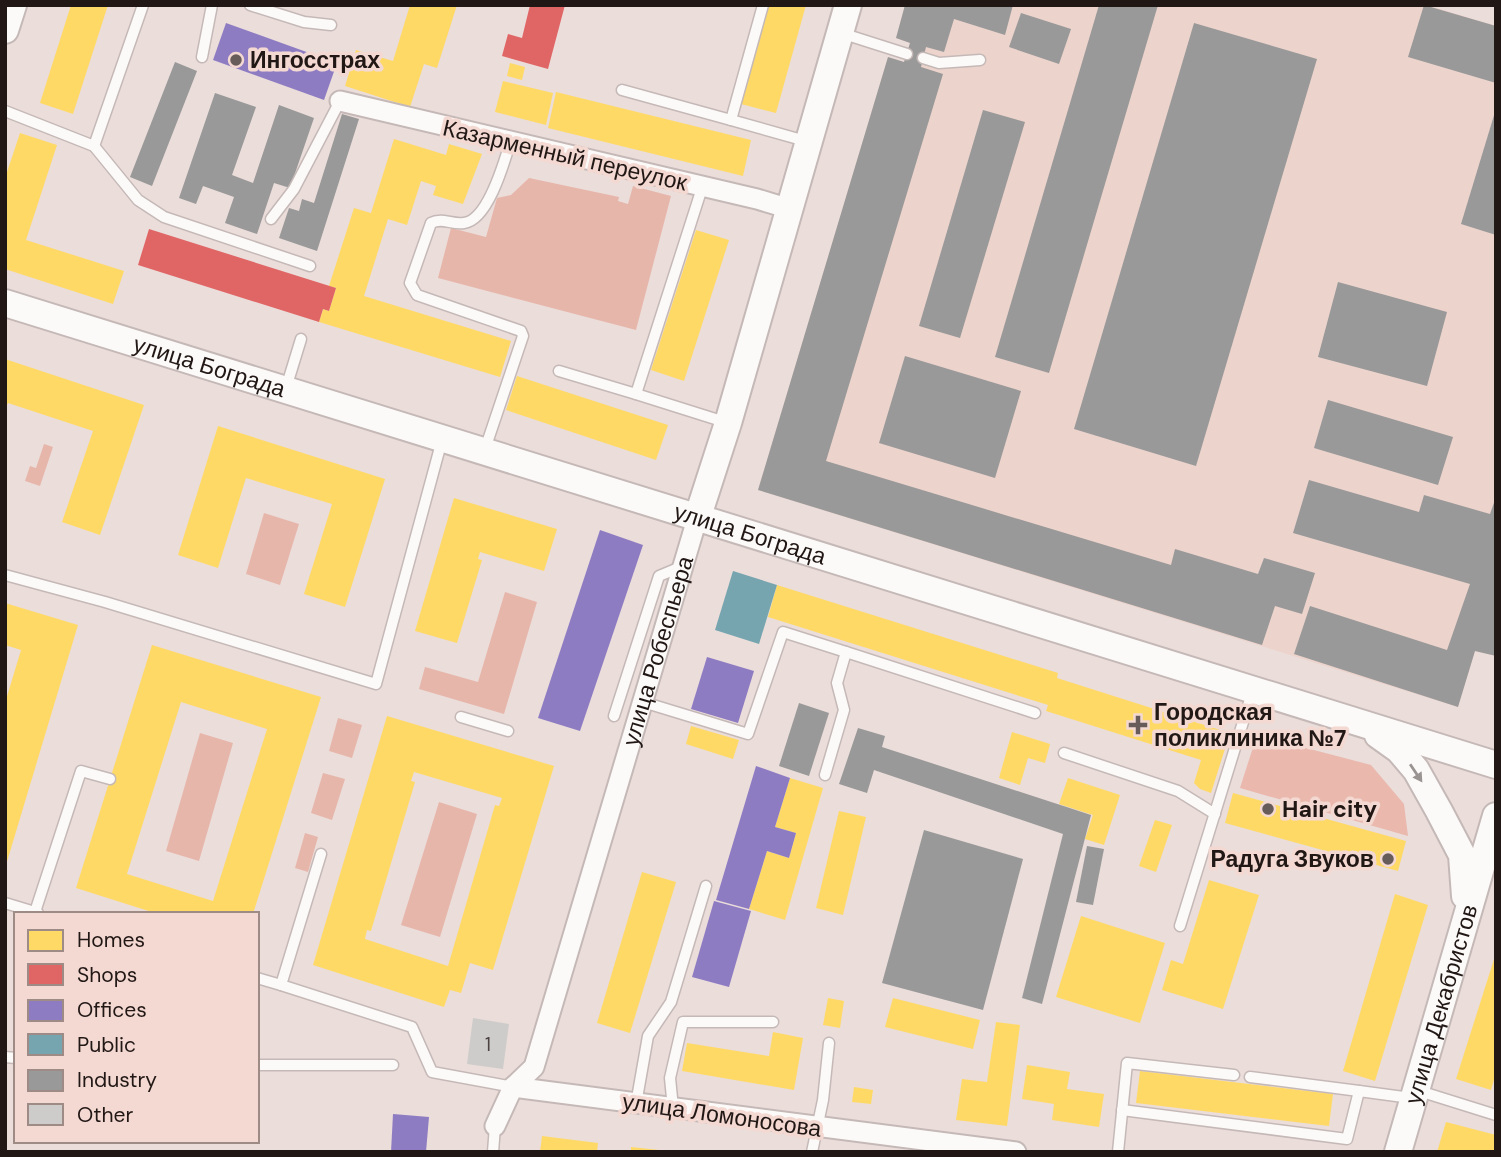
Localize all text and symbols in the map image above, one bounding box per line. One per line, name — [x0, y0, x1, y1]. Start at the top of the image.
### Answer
place label: Ингосстрах — [250, 45, 380, 75]
marker: Ингосстрах — [228, 52, 244, 68]
street label: Казарменный переулок — [440, 112, 691, 198]
street label: улица Бограда — [130, 329, 289, 404]
street label: улица Бограда — [670, 496, 830, 572]
street label: улица Робеспьера — [615, 552, 700, 749]
place label: Городская поликлиника №7 — [1154, 697, 1346, 753]
marker: Городская поликлиника №7 — [1128, 715, 1148, 735]
one-way arrow — [1409, 764, 1423, 782]
place label: Hair city — [1282, 794, 1377, 824]
marker: Hair city — [1260, 801, 1276, 817]
place label: Радуга Звуков — [1211, 844, 1374, 874]
marker: Радуга Звуков — [1380, 851, 1396, 867]
street label: улица Декабристов — [1398, 901, 1484, 1108]
legend — [14, 912, 259, 1143]
text: Homes — [77, 926, 145, 954]
text: Shops — [77, 961, 137, 989]
text: Offices — [77, 996, 147, 1024]
text: Public — [77, 1031, 136, 1059]
house number: 1 — [485, 1032, 491, 1057]
text: Industry — [77, 1066, 157, 1094]
street label: улица Ломоносова — [621, 1086, 824, 1144]
text: Other — [77, 1101, 133, 1129]

